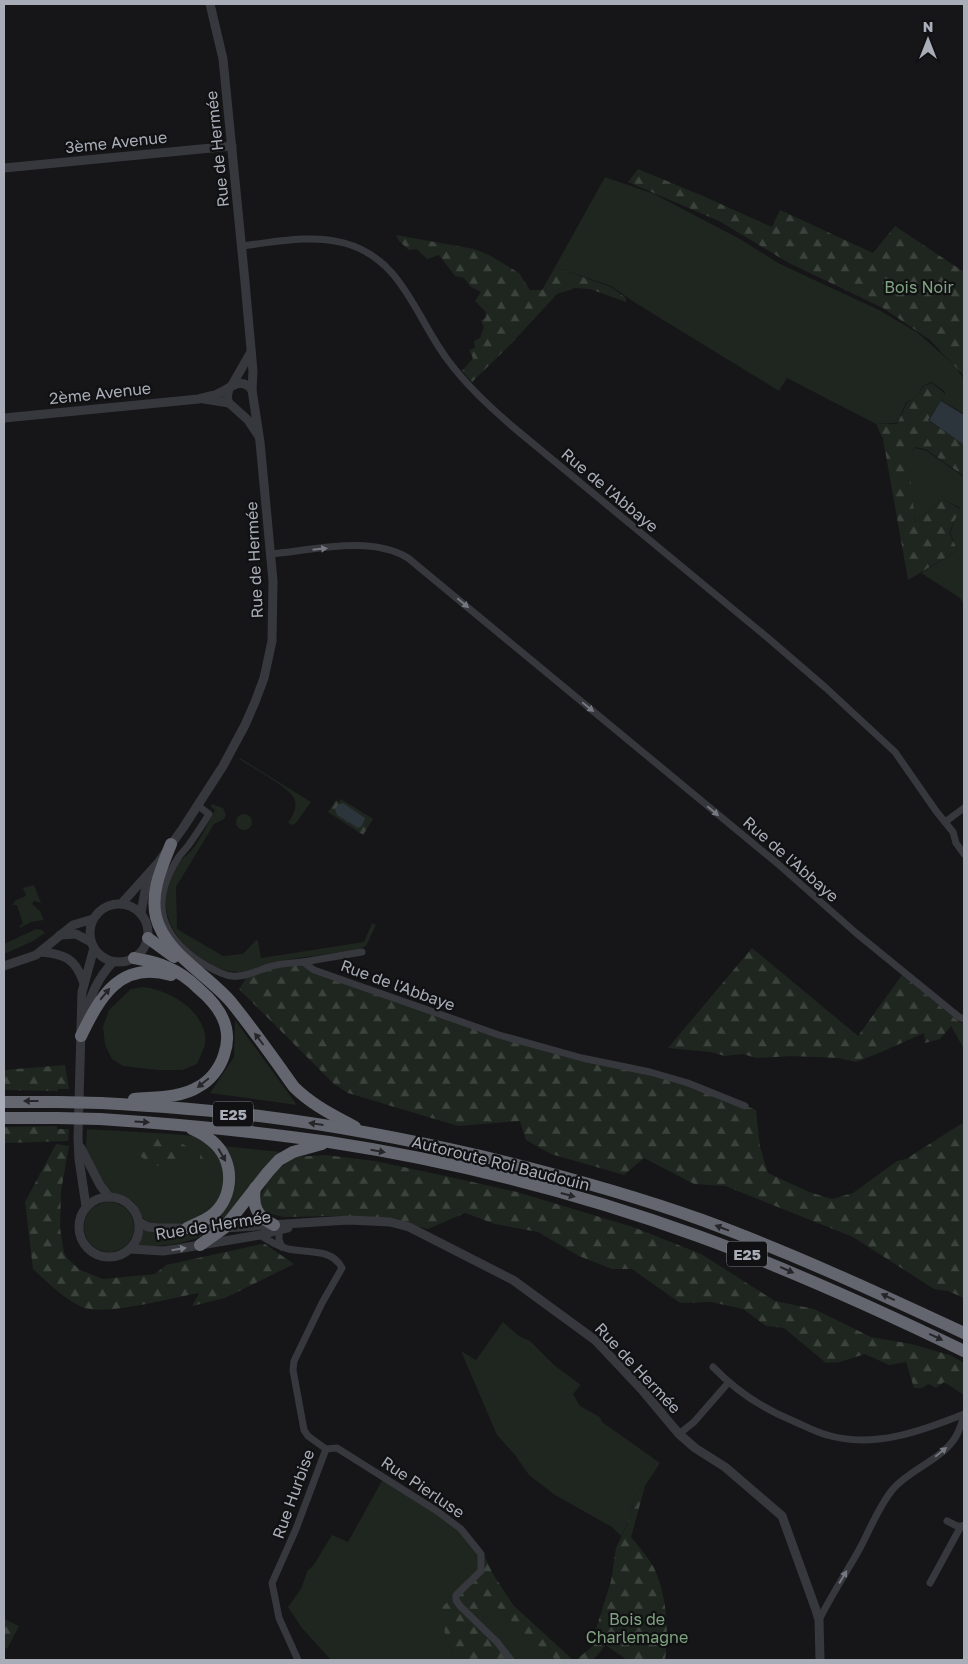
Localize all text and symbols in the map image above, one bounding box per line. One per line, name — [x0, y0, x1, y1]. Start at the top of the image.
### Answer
north arrow — [903, 15, 953, 65]
text: N — [923, 18, 933, 35]
street label: Rue de Hermée — [201, 90, 233, 208]
street label: 3ème Avenue — [64, 127, 168, 157]
park label: Bois Noir — [884, 277, 954, 297]
street label: 2ème Avenue — [48, 378, 152, 408]
street label: Rue de l'Abbaye — [557, 444, 663, 536]
street label: Rue de Hermée — [241, 501, 267, 619]
one-way arrow — [312, 545, 328, 553]
one-way arrow — [456, 598, 469, 609]
one-way arrow — [581, 702, 594, 713]
one-way arrow — [707, 805, 720, 816]
street label: Rue de l'Abbaye — [739, 812, 843, 906]
street label: Rue de l'Abbaye — [338, 955, 458, 1015]
one-way arrow — [99, 988, 110, 1000]
one-way arrow — [253, 1033, 264, 1046]
one-way arrow — [197, 1077, 210, 1088]
one-way arrow — [22, 1097, 38, 1105]
road number: E25 — [213, 1102, 253, 1126]
one-way arrow — [135, 1118, 151, 1126]
one-way arrow — [308, 1120, 324, 1128]
street label: Autoroute Roi Baudouin — [410, 1131, 592, 1195]
one-way arrow — [370, 1147, 386, 1155]
one-way arrow — [218, 1148, 227, 1162]
one-way arrow — [560, 1191, 575, 1199]
street label: Rue de Hermée — [154, 1206, 272, 1244]
one-way arrow — [715, 1224, 730, 1231]
road number: E25 — [727, 1242, 767, 1266]
one-way arrow — [171, 1244, 187, 1252]
one-way arrow — [780, 1267, 794, 1275]
one-way arrow — [881, 1293, 895, 1301]
street label: Rue de Hermée — [591, 1318, 685, 1418]
one-way arrow — [929, 1333, 943, 1341]
one-way arrow — [934, 1446, 947, 1457]
street label: Rue Hurbise — [268, 1447, 318, 1541]
street label: Rue Pierluse — [377, 1452, 469, 1522]
one-way arrow — [838, 1571, 847, 1584]
park label: Bois de Charlemagne — [586, 1609, 688, 1647]

